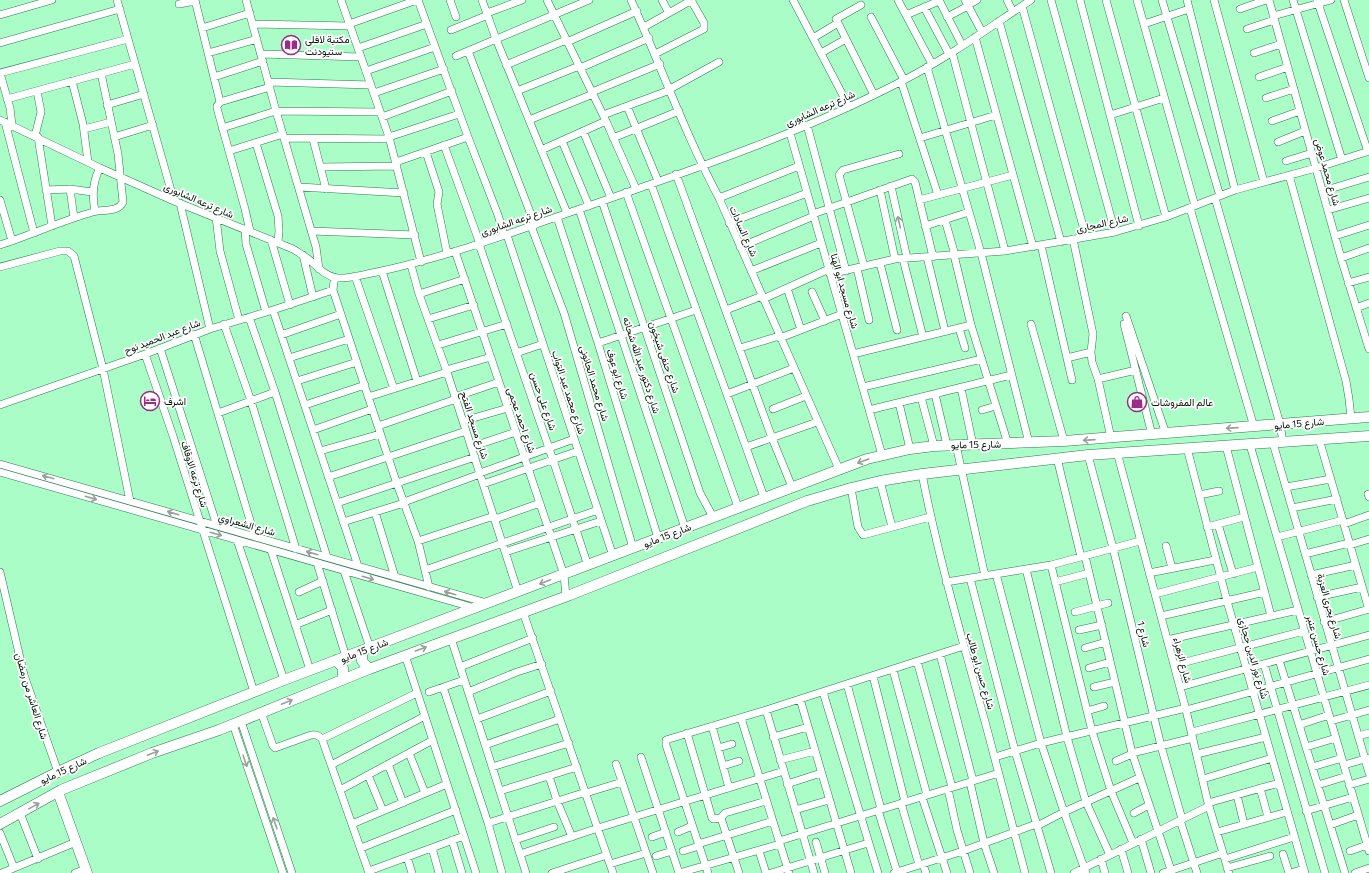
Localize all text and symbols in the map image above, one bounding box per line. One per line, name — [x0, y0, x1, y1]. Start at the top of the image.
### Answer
place label: مكتبة لافلى ستيودنت — [305, 33, 350, 58]
library icon: مكتبة لافلى ستيودنت — [280, 34, 302, 56]
street label: شارع ترعه الشابورى — [783, 87, 857, 130]
street label: شارع محمد عوض — [1312, 137, 1343, 207]
street label: شارع ترعه الشابورى — [162, 180, 236, 221]
street label: شارع ترعه الشابورى — [479, 202, 554, 239]
street label: شارع السادات — [727, 204, 761, 259]
street label: شارع المجارى — [1075, 212, 1129, 235]
one-way arrow — [894, 216, 902, 229]
street label: شارع مسجد ابو الهنا — [828, 252, 861, 330]
street label: شارع دكتور عبد الله شحاته — [620, 315, 663, 415]
street label: شارع عبد الحميد نوح — [122, 316, 202, 357]
street label: شارع حنفى شيخون — [646, 320, 683, 395]
street label: شارع محمد الحانونى — [577, 344, 612, 423]
street label: شارع ابو عوف — [604, 347, 631, 401]
street label: شارع محمد عبد التواب — [549, 349, 588, 436]
street label: شارع على حسن — [527, 370, 560, 432]
street label: شارع احمد عجمى — [504, 386, 539, 455]
hotel icon: اشرف — [139, 390, 161, 412]
street label: شارع مسجد الفتح — [457, 390, 492, 461]
shop icon: عالم المفروشات — [1126, 391, 1148, 413]
place label: اشرف — [164, 395, 186, 408]
place label: عالم المفروشات — [1151, 396, 1213, 409]
street label: شارع 15 مايو — [1274, 415, 1325, 432]
one-way arrow — [1226, 425, 1239, 432]
one-way arrow — [1083, 436, 1096, 443]
street label: شارع 15 مايو — [951, 438, 1001, 451]
street label: شارع ترعه الاوقاف — [178, 439, 211, 509]
one-way arrow — [857, 457, 869, 465]
one-way arrow — [42, 473, 55, 480]
one-way arrow — [85, 495, 98, 502]
one-way arrow — [167, 509, 180, 516]
street label: شارع الشعراوي — [216, 510, 277, 541]
street label: شارع 15 مايو — [641, 520, 693, 550]
one-way arrow — [210, 531, 223, 538]
one-way arrow — [305, 549, 318, 556]
street label: شارع بحرى العزبة — [1314, 572, 1345, 640]
one-way arrow — [361, 575, 374, 582]
one-way arrow — [540, 578, 552, 586]
one-way arrow — [444, 589, 457, 596]
street label: شارع حسن عنبر — [1303, 612, 1333, 677]
street label: شارع نور الدين حجازى — [1236, 616, 1271, 701]
street label: شارع 1 — [1134, 620, 1153, 649]
street label: شارع حسن ابو طالب — [963, 631, 998, 711]
street label: شارع 15 مايو — [338, 635, 390, 665]
street label: شارع الزهراء — [1170, 636, 1195, 685]
one-way arrow — [415, 644, 427, 652]
street label: شارع العاشر من رمضان — [12, 651, 51, 741]
one-way arrow — [281, 697, 293, 705]
one-way arrow — [146, 748, 158, 756]
street label: شارع 15 مايو — [38, 754, 89, 787]
one-way arrow — [242, 755, 250, 767]
one-way arrow — [28, 801, 40, 809]
one-way arrow — [271, 817, 279, 829]

